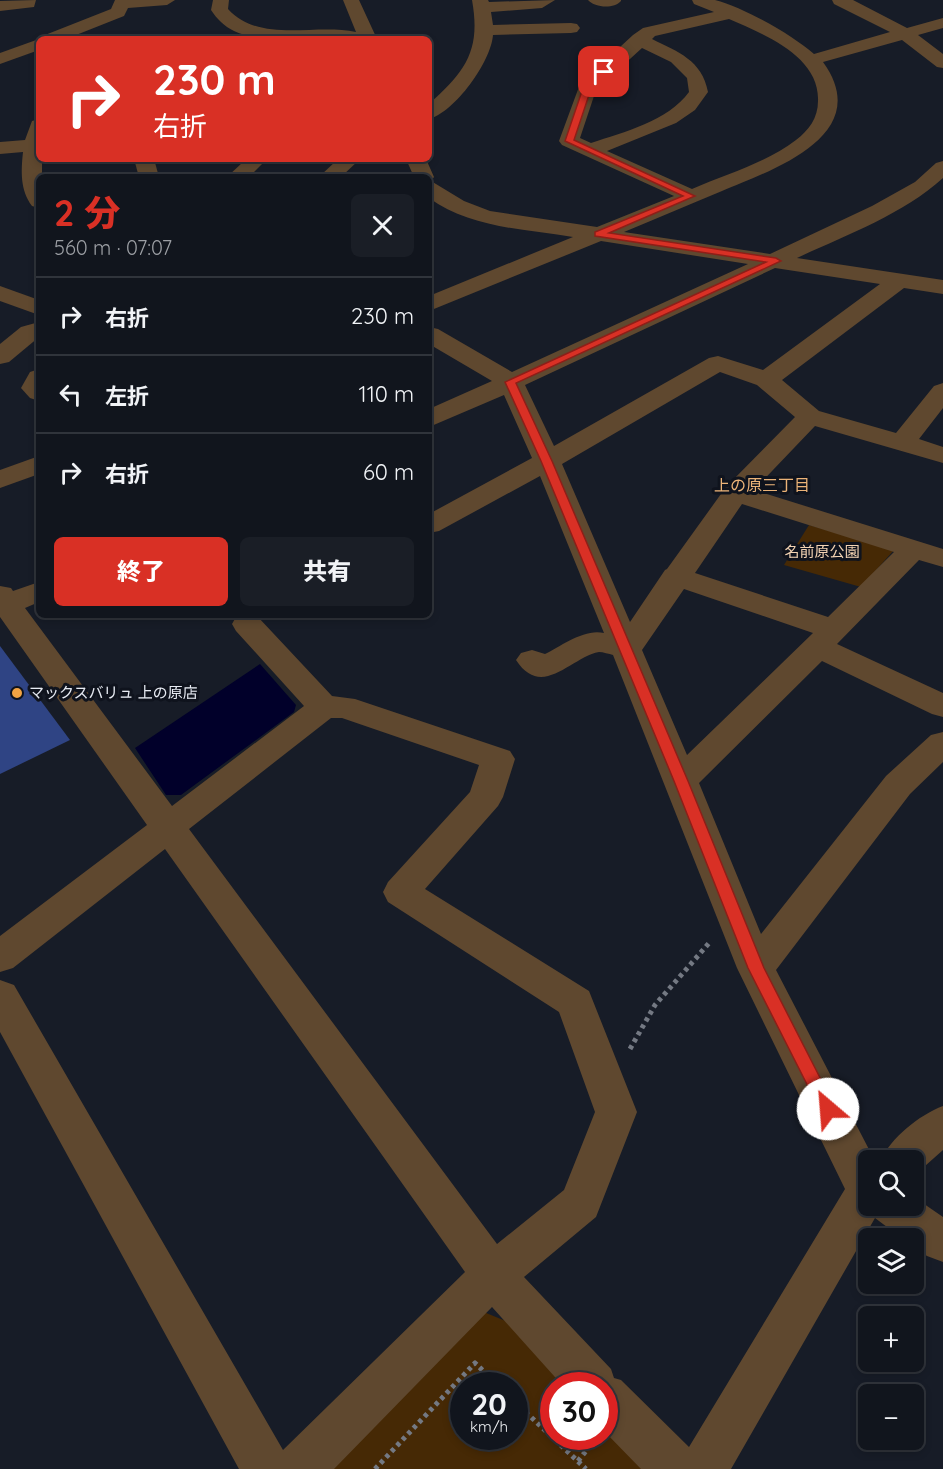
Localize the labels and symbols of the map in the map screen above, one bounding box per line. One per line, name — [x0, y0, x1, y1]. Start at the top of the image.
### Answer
pin — [578, 46, 629, 97]
district label: 上の原三丁目 — [714, 475, 810, 495]
park label: 名前原公園 — [784, 542, 860, 561]
place label: マックスバリュ 上の原店 — [29, 683, 198, 702]
marker: マックスバリュ 上の原店 — [10, 686, 24, 700]
position arrow — [796, 1077, 860, 1141]
speed limit sign: 30 — [540, 1372, 618, 1450]

